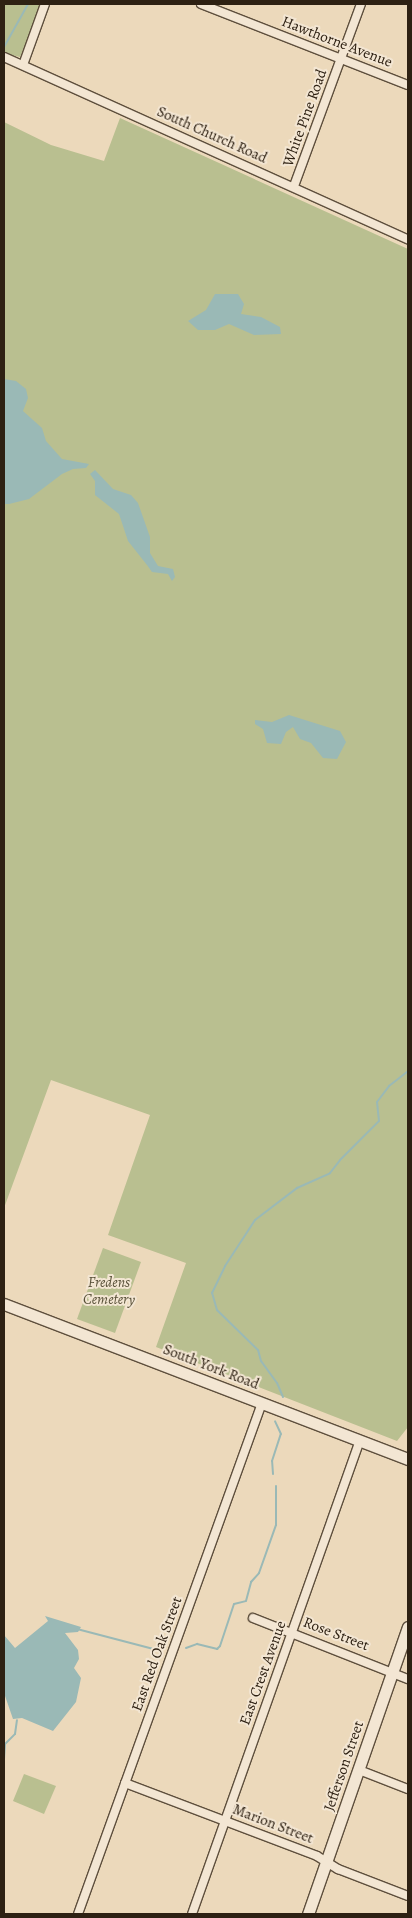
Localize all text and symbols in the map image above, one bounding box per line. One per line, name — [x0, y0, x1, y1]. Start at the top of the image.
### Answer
street label: Hawthorne Avenue — [279, 13, 395, 71]
street label: White Pine Road — [279, 67, 331, 169]
street label: South Church Road — [154, 103, 270, 167]
park label: Fredens Cemetery — [83, 1273, 135, 1308]
street label: South York Road — [160, 1340, 262, 1394]
street label: East Red Oak Street — [128, 1594, 186, 1714]
street label: Rose Street — [301, 1613, 371, 1655]
street label: East Crest Avenue — [236, 1618, 290, 1728]
street label: Jefferson Street — [320, 1719, 368, 1813]
street label: Marion Street — [230, 1800, 316, 1848]

